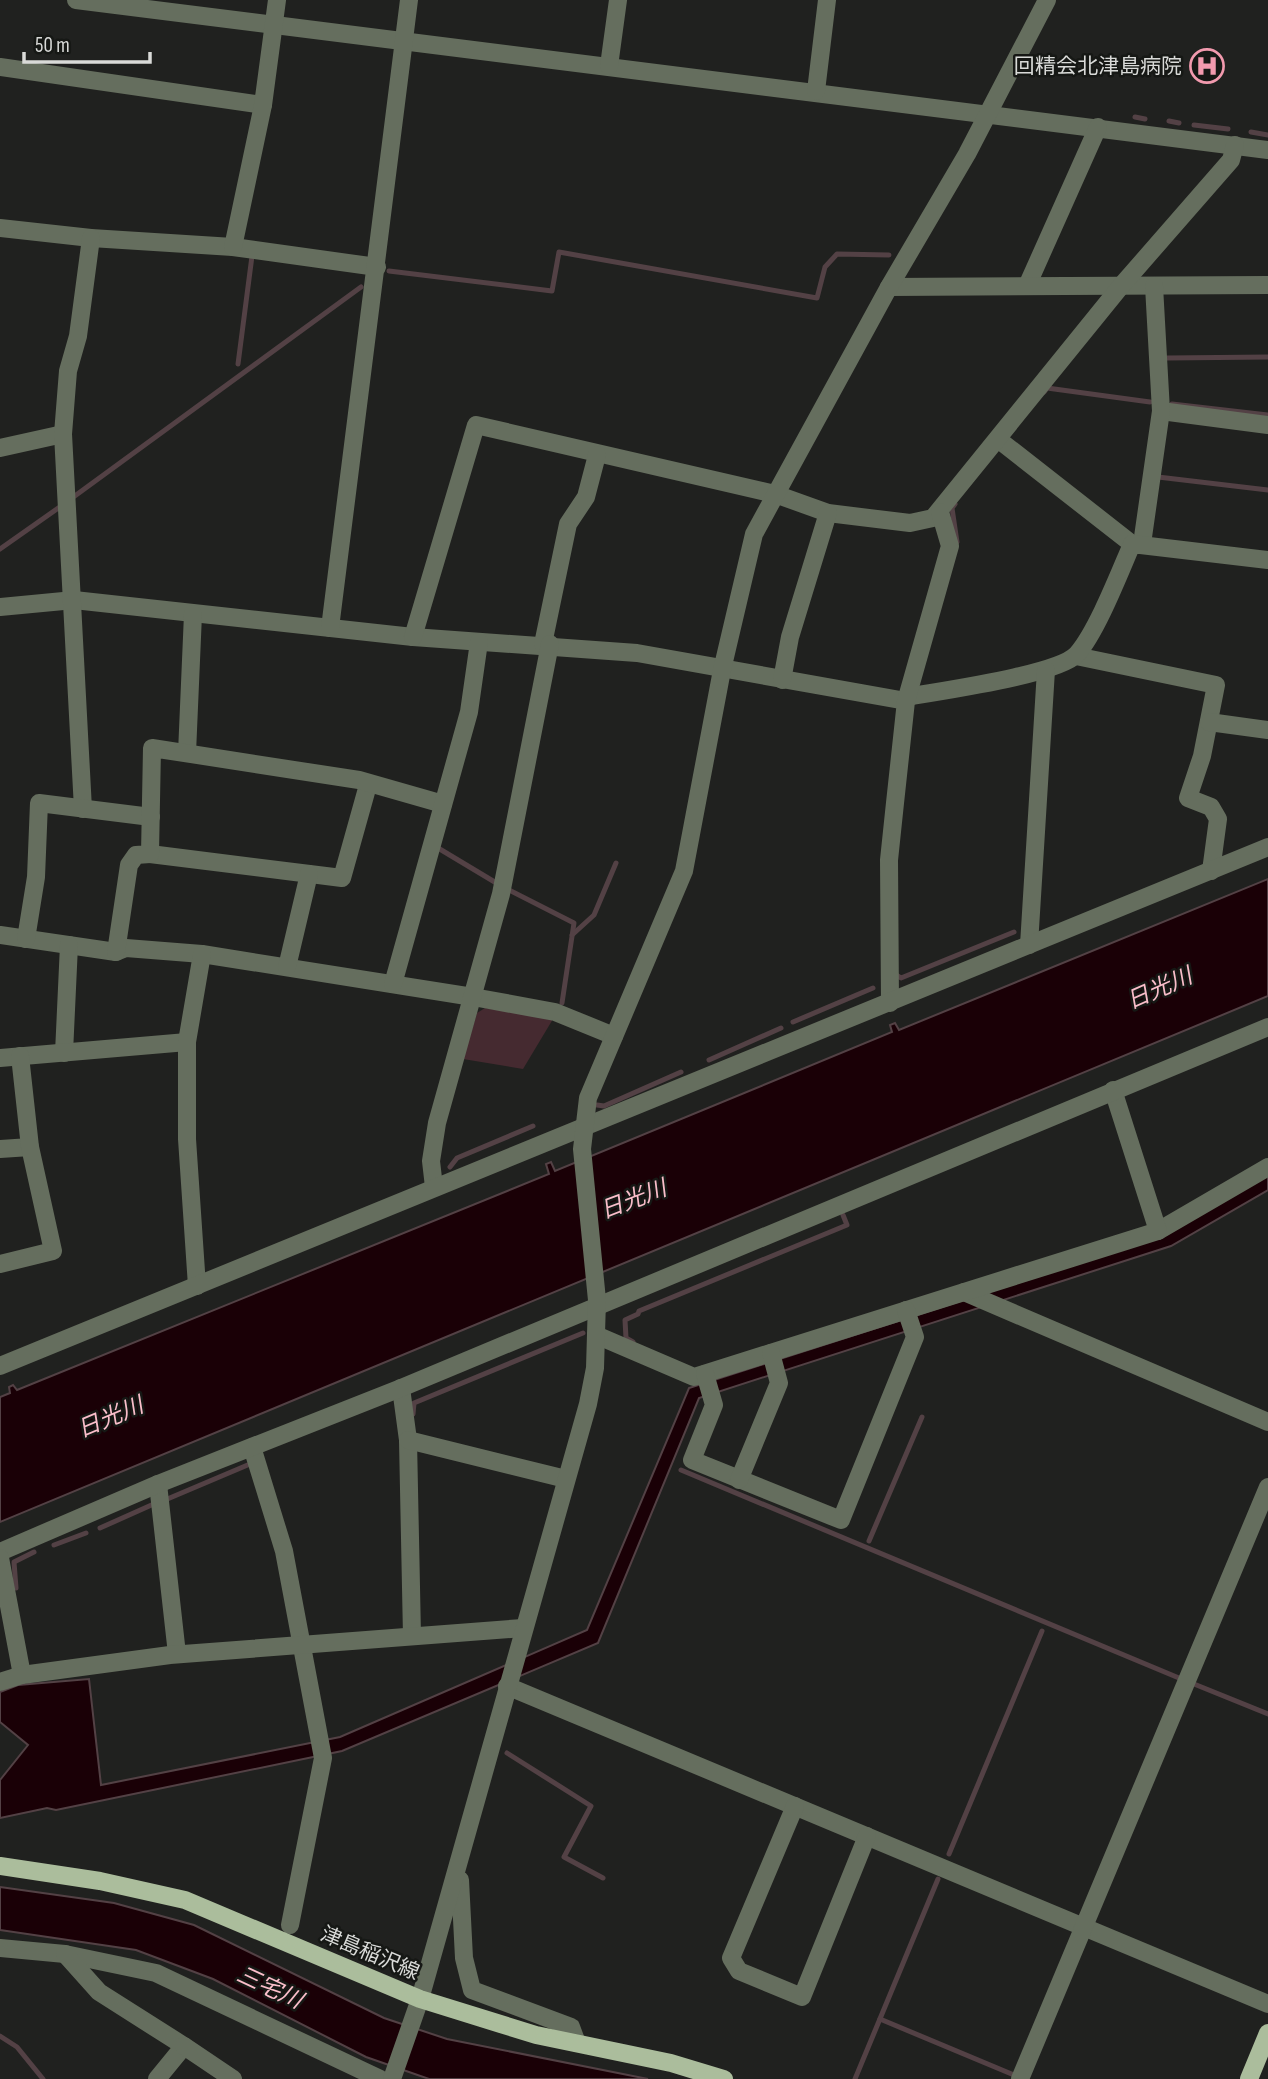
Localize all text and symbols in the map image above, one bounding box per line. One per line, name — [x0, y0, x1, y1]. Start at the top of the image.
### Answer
scale bar — [24, 21, 150, 65]
text: 50 m — [35, 33, 70, 58]
hospital icon: 回精会北津島病院 — [1188, 47, 1226, 85]
place label: 回精会北津島病院 — [1014, 54, 1182, 79]
water label: 日光川 — [1122, 961, 1199, 1016]
water label: 日光川 — [596, 1173, 673, 1225]
water label: 日光川 — [73, 1390, 150, 1444]
street label: 津島稲沢線 — [317, 1921, 423, 1985]
water label: 三宅川 — [232, 1961, 309, 2016]

